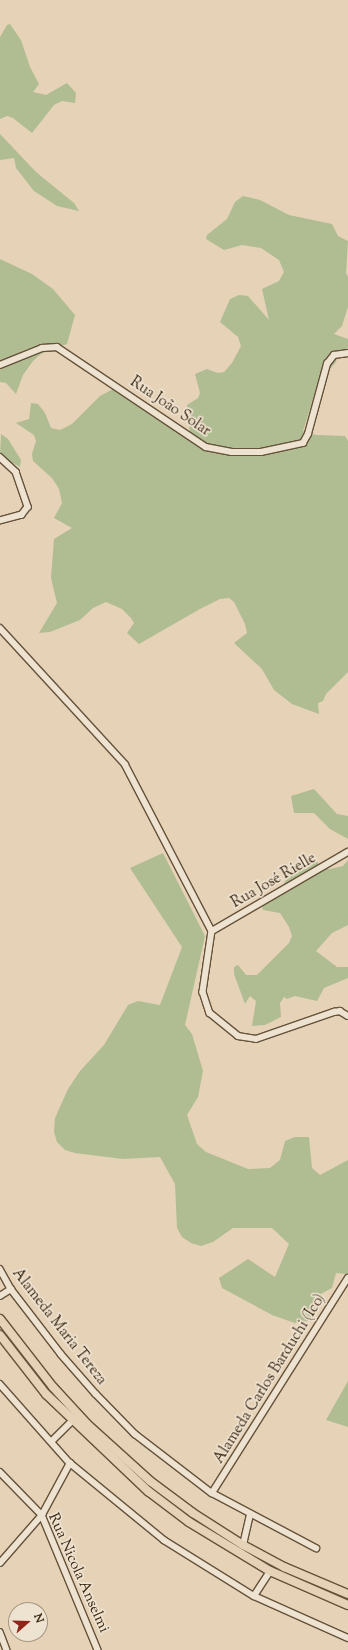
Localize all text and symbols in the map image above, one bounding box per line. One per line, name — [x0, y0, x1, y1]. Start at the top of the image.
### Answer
street label: Rua João Solar — [126, 373, 214, 441]
street label: Rua José Rielle — [228, 850, 320, 912]
street label: Alameda Maria Tereza — [8, 1265, 110, 1389]
street label: Alameda Carlos Barduchi (Ico) — [210, 1291, 330, 1467]
street label: Rua Nicola Anselmi — [44, 1510, 112, 1636]
north arrow — [8, 1602, 48, 1642]
text: N — [29, 1611, 47, 1625]

